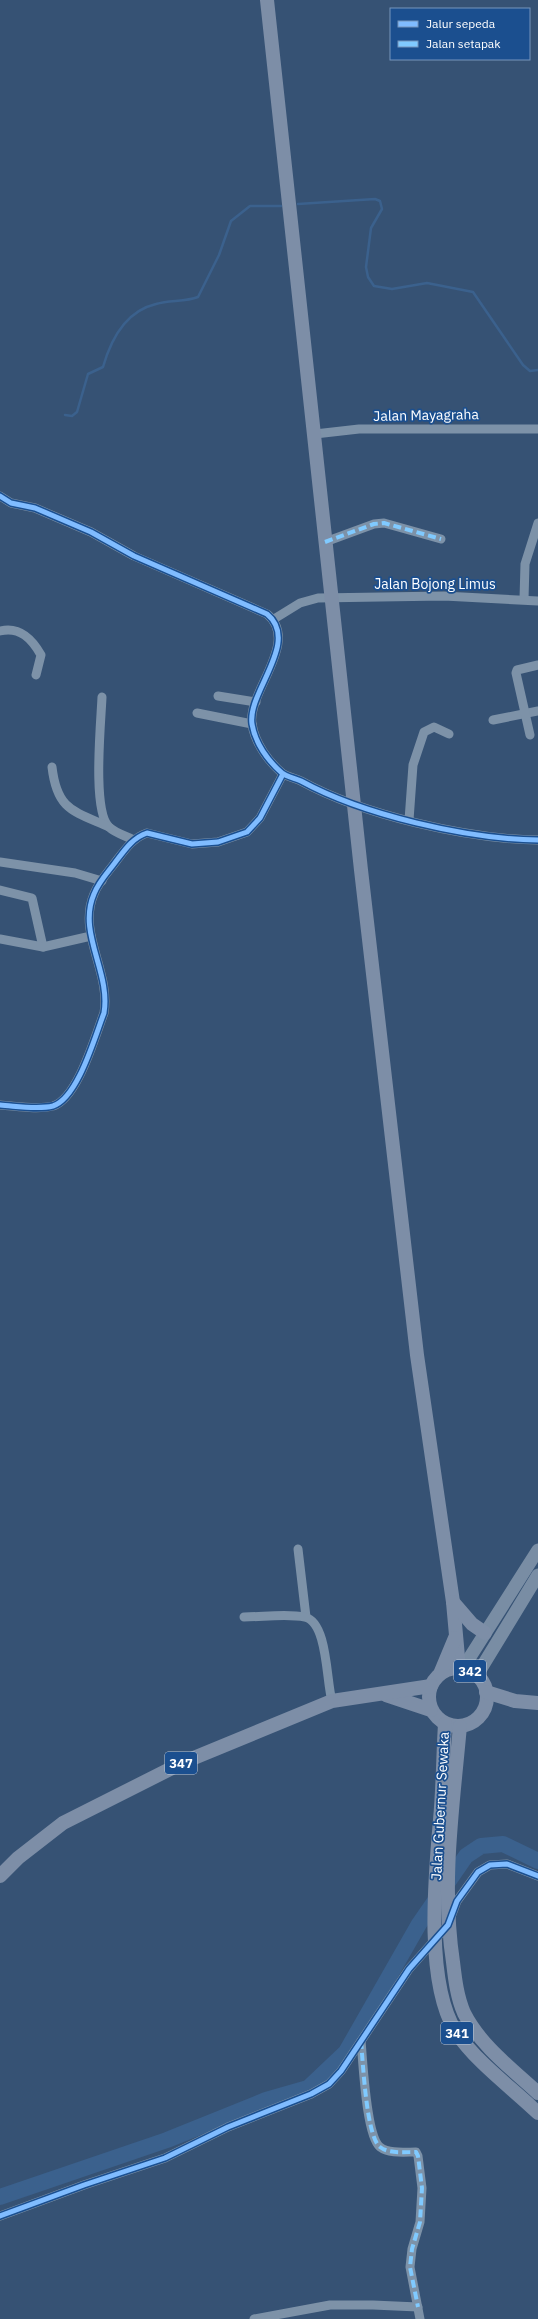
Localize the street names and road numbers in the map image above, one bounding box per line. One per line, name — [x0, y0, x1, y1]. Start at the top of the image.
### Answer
street label: Jalan Mayagraha — [373, 405, 479, 425]
street label: Jalan Bojong Limus — [374, 575, 496, 593]
road number: 342 — [454, 1660, 486, 1682]
street label: Jalan Gubernur Sewaka — [427, 1731, 453, 1881]
road number: 347 — [165, 1752, 197, 1774]
road number: 341 — [441, 2022, 473, 2044]

